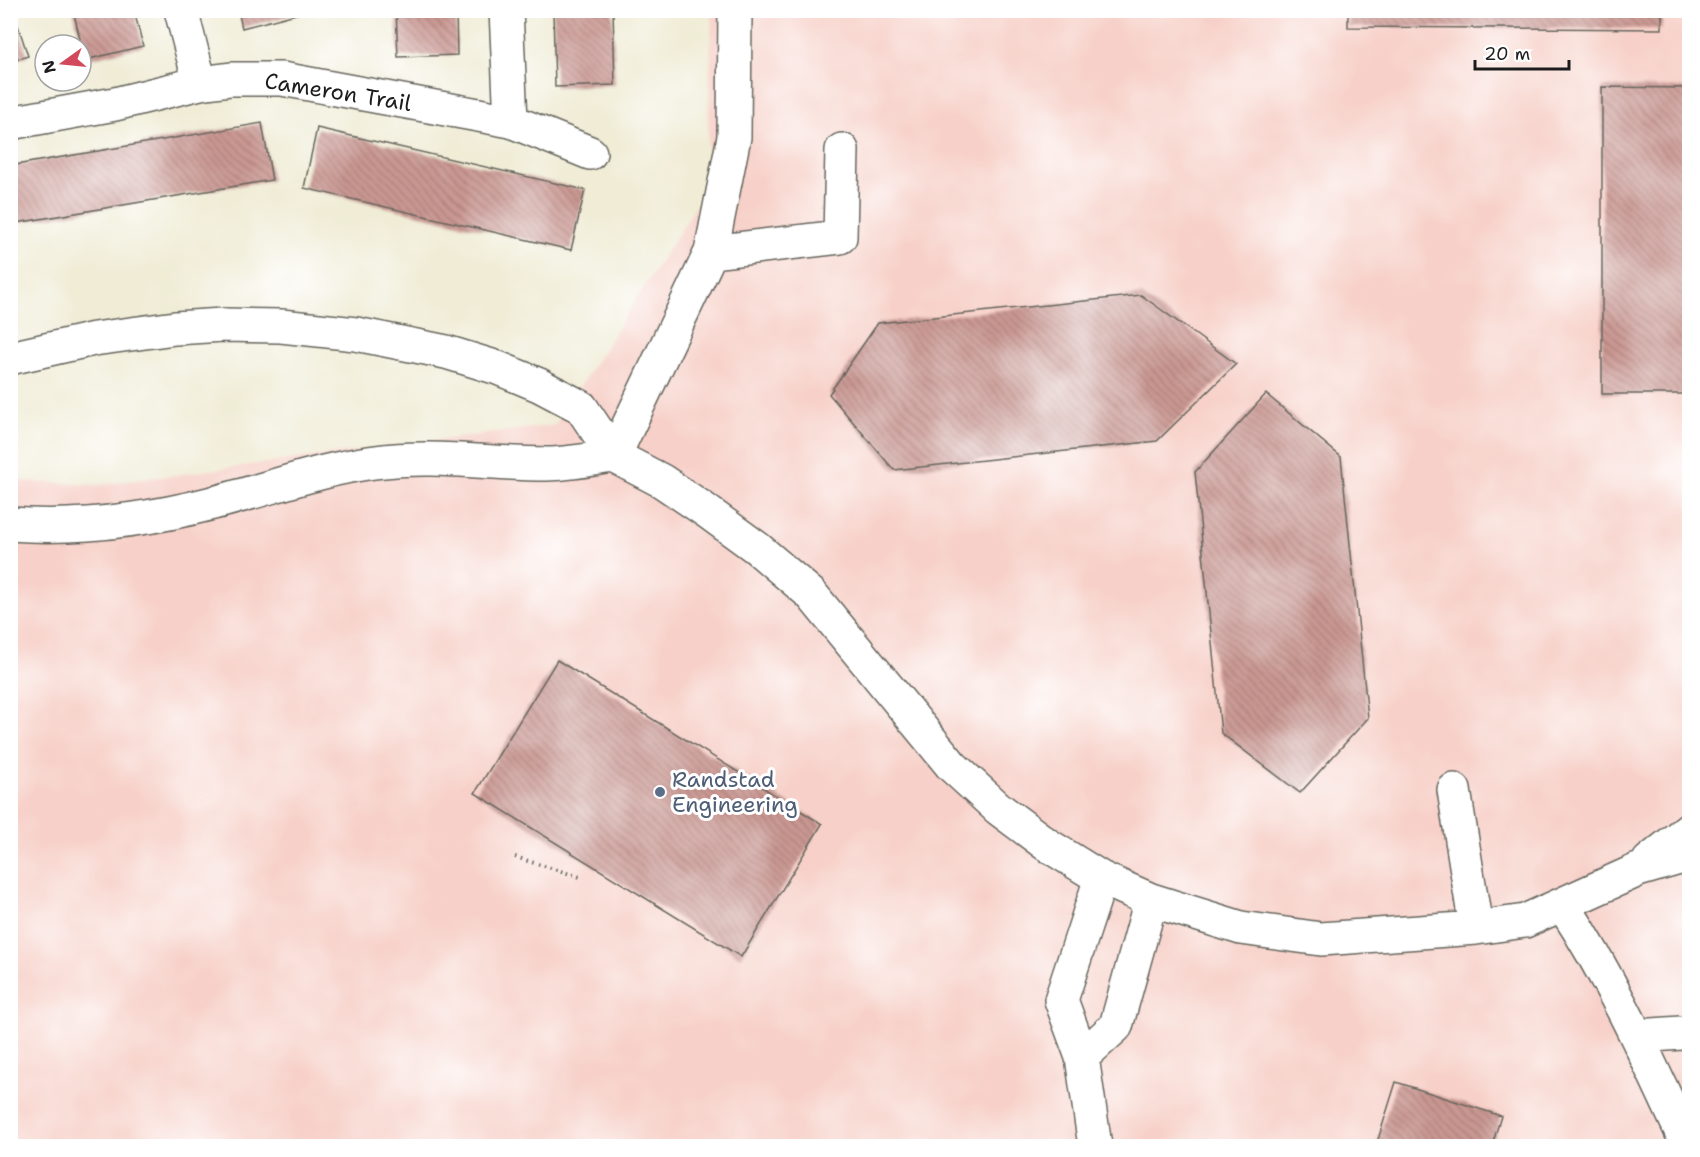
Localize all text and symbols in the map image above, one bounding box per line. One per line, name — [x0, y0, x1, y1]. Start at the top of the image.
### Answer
north arrow — [33, 33, 93, 93]
scale bar — [1475, 33, 1570, 71]
text: 20 m — [1484, 42, 1530, 66]
text: N — [37, 58, 61, 76]
street label: Cameron Trail — [263, 66, 414, 118]
place label: Randstad Engineering — [672, 765, 798, 819]
marker: Randstad Engineering — [653, 785, 667, 799]

